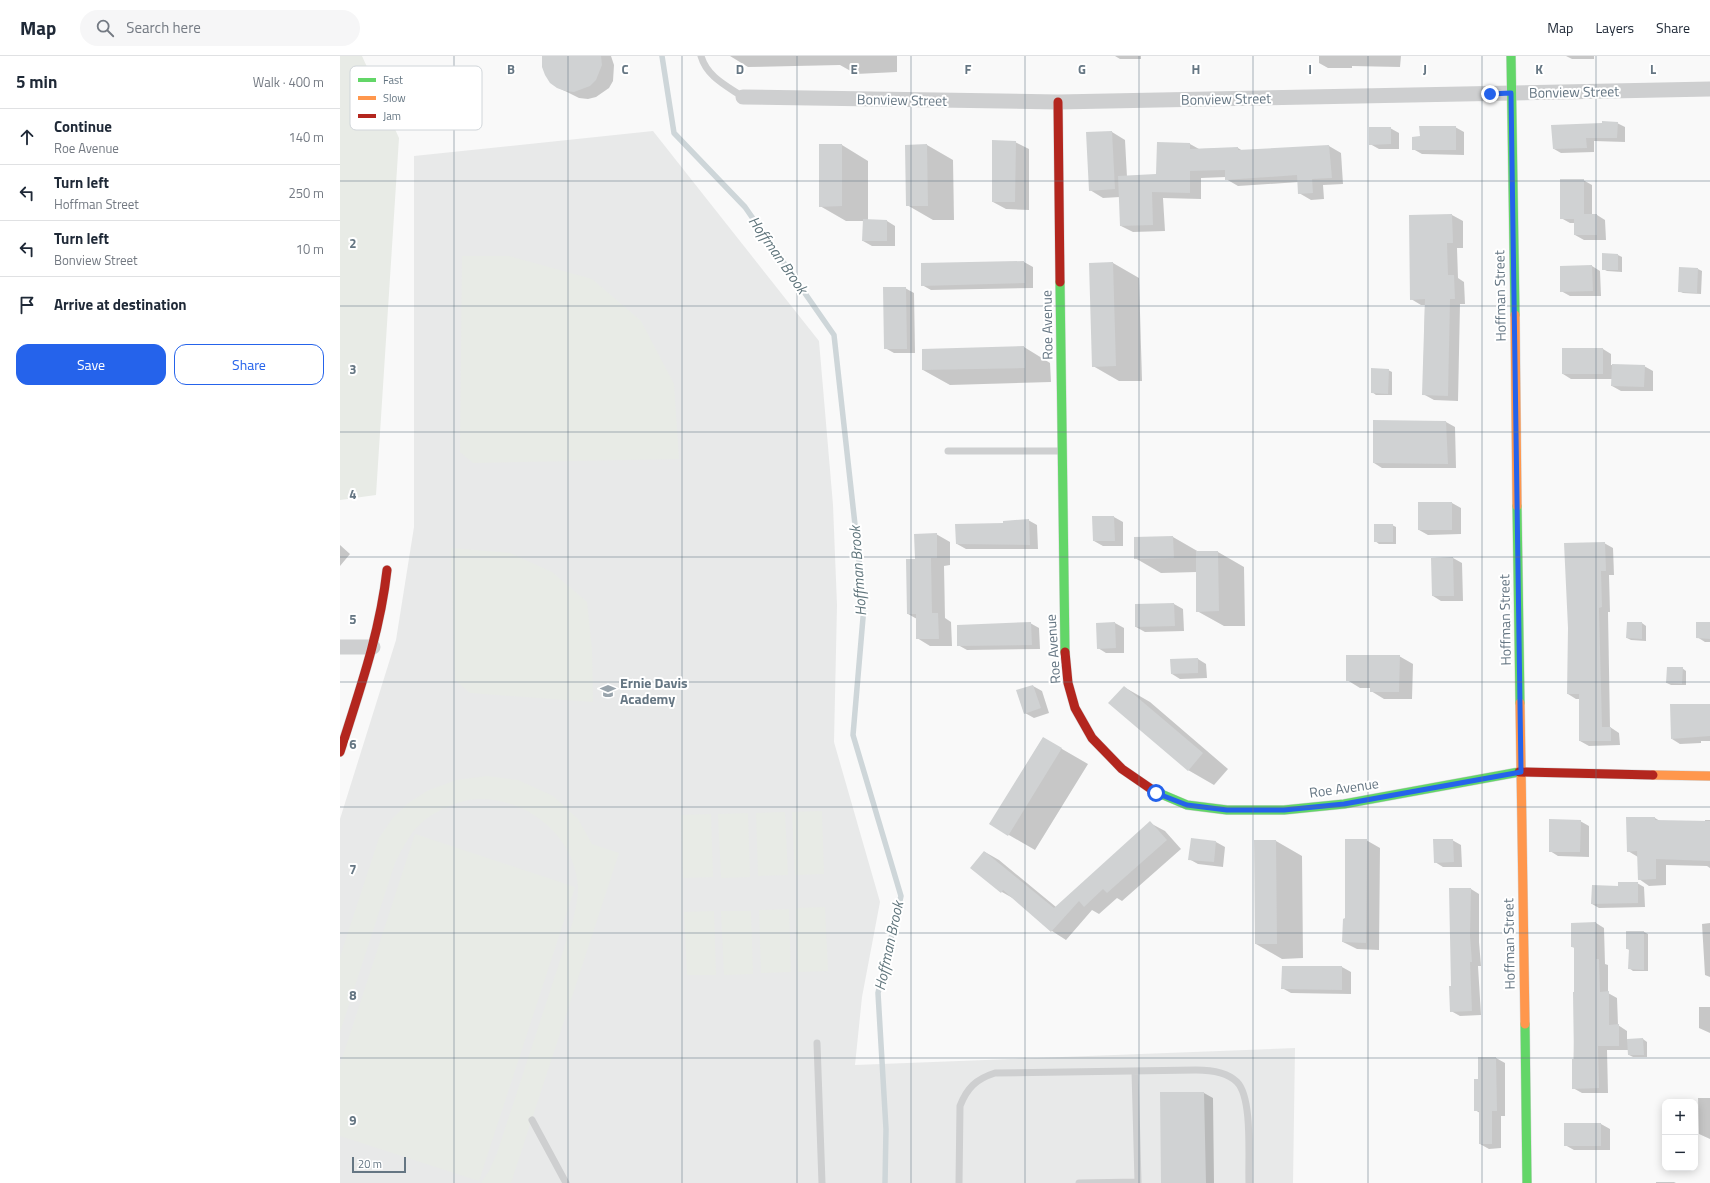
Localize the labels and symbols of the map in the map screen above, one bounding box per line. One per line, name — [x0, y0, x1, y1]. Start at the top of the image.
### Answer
text: B — [507, 59, 515, 79]
text: C — [621, 59, 629, 79]
text: D — [736, 59, 744, 79]
text: E — [850, 59, 858, 79]
text: F — [965, 59, 972, 79]
text: G — [1078, 59, 1086, 79]
text: H — [1192, 59, 1200, 79]
text: I — [1308, 59, 1312, 79]
text: J — [1423, 59, 1427, 79]
text: K — [1535, 59, 1543, 79]
text: L — [1650, 59, 1656, 79]
legend — [350, 66, 482, 130]
text: Fast — [383, 72, 403, 88]
street label: Bonview Street — [1529, 80, 1619, 103]
route end — [1481, 85, 1499, 103]
street label: Bonview Street — [1181, 87, 1271, 110]
street label: Bonview Street — [857, 88, 947, 111]
text: Slow — [383, 90, 406, 106]
text: Jam — [383, 108, 401, 124]
water label: Hoffman Brook — [743, 211, 815, 300]
text: 2 — [349, 233, 357, 253]
street label: Hoffman Street — [1488, 250, 1511, 342]
street label: Roe Avenue — [1035, 290, 1058, 360]
text: 3 — [349, 359, 357, 379]
text: 4 — [349, 484, 357, 504]
water label: Hoffman Brook — [843, 523, 872, 617]
street label: Hoffman Street — [1493, 574, 1516, 666]
text: 5 — [349, 609, 357, 629]
street label: Roe Avenue — [1040, 613, 1065, 685]
place label: Ernie Davis Academy — [620, 672, 688, 709]
school or university icon: Ernie Davis Academy — [599, 682, 617, 700]
text: 6 — [349, 734, 357, 754]
street label: Roe Avenue — [1308, 772, 1380, 803]
route start — [1147, 784, 1165, 802]
text: 7 — [349, 859, 357, 879]
water label: Hoffman Brook — [868, 897, 910, 993]
street label: Hoffman Street — [1497, 898, 1520, 990]
text: 8 — [349, 985, 357, 1005]
text: 9 — [349, 1110, 357, 1130]
scale bar — [352, 1155, 406, 1174]

